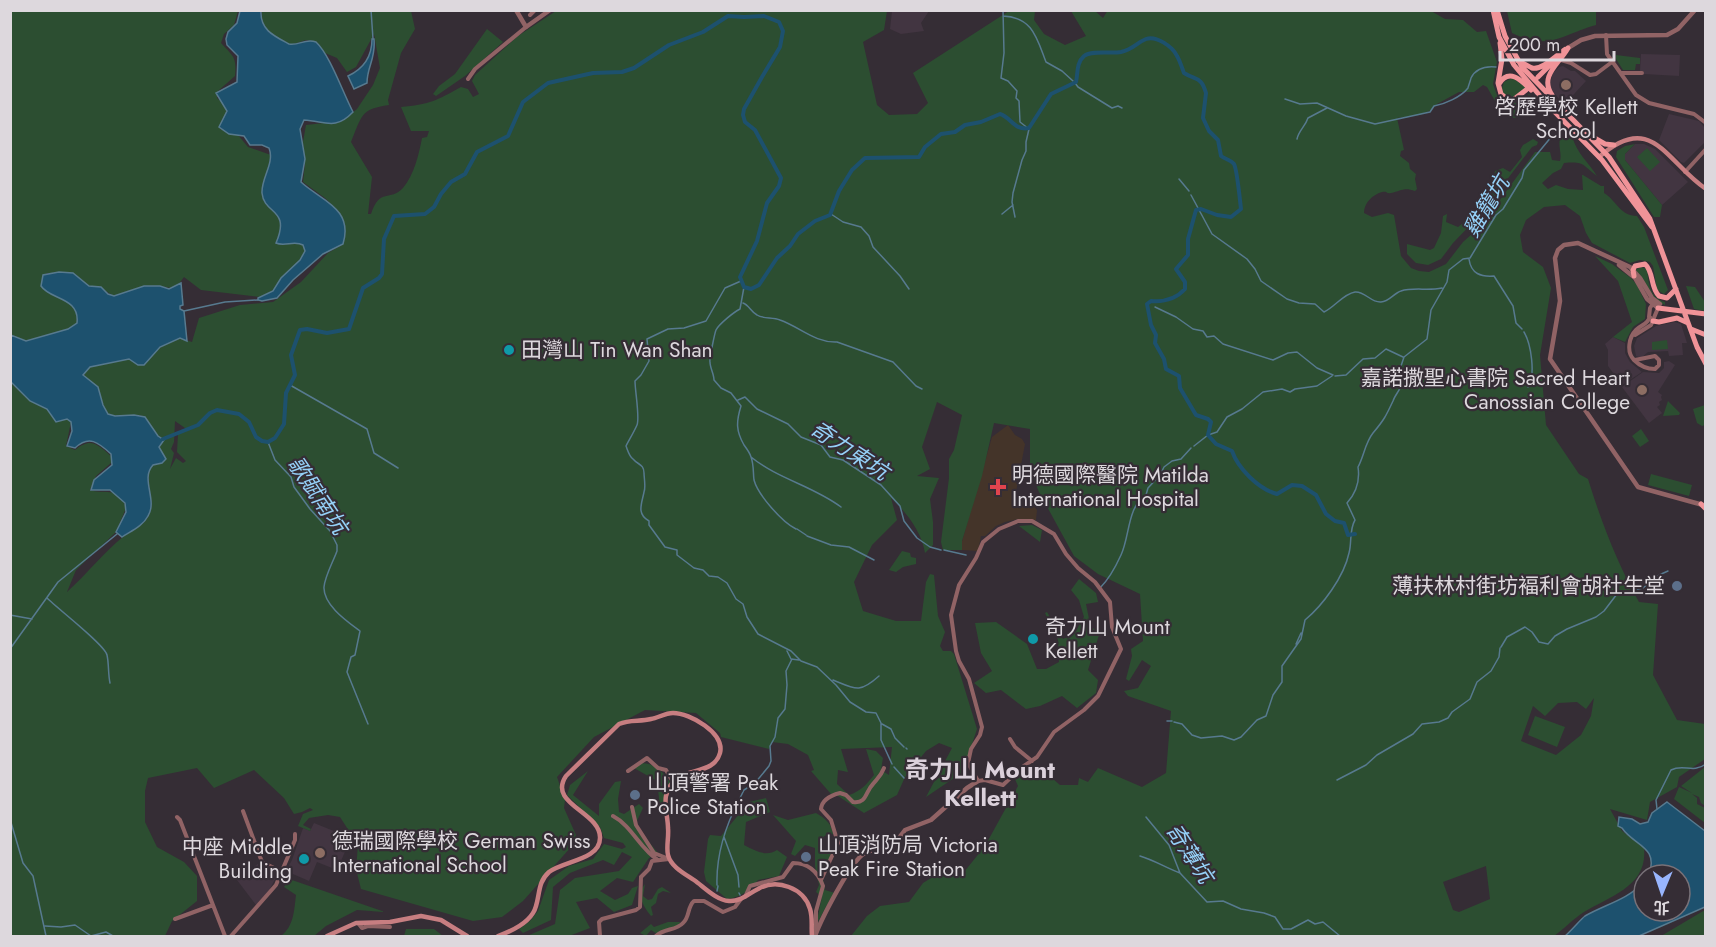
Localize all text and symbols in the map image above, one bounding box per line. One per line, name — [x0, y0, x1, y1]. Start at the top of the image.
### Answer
scale bar — [1500, 24, 1614, 62]
text: 200 m — [1509, 32, 1560, 58]
marker: 啓歷學校 Kellett School — [1559, 78, 1573, 92]
place label: 啓歷學校 Kellett School — [1495, 92, 1637, 146]
water label: 雞籠坑 — [1455, 167, 1518, 243]
place label: 田灣山 Tin Wan Shan — [521, 335, 713, 365]
marker: 田灣山 Tin Wan Shan — [502, 343, 516, 357]
place label: 嘉諾撒聖心書院 Sacred Heart Canossian College — [1361, 363, 1630, 417]
marker: 嘉諾撒聖心書院 Sacred Heart Canossian College — [1635, 383, 1649, 397]
water label: 奇力東坑 — [804, 413, 898, 489]
water label: 歌賦南坑 — [280, 450, 358, 543]
place label: 明德國際醫院 Matilda International Hospital — [1012, 460, 1209, 514]
marker: 明德國際醫院 Matilda International Hospital — [989, 478, 1007, 496]
place label: 薄扶林村街坊褔利會胡社生堂 — [1392, 571, 1665, 601]
marker: 薄扶林村街坊褔利會胡社生堂 — [1670, 579, 1684, 593]
place label: 奇力山 Mount Kellett — [1045, 612, 1170, 666]
marker: 奇力山 Mount Kellett — [1026, 632, 1040, 646]
district label: 奇力山 Mount Kellett — [905, 752, 1055, 815]
place label: 山頂警署 Peak Police Station — [647, 768, 779, 822]
marker: 山頂警署 Peak Police Station — [628, 788, 642, 802]
water label: 奇薄坑 — [1158, 817, 1223, 892]
place label: 德瑞國際學校 German Swiss International School — [332, 826, 591, 880]
place label: 山頂消防局 Victoria Peak Fire Station — [818, 830, 998, 884]
place label: 中座 Middle Building — [182, 832, 292, 886]
marker: 德瑞國際學校 German Swiss International School — [313, 846, 327, 860]
marker: 山頂消防局 Victoria Peak Fire Station — [799, 850, 813, 864]
marker: 中座 Middle Building — [297, 852, 311, 866]
north arrow — [1632, 863, 1692, 923]
text: 北 — [1653, 896, 1670, 919]

